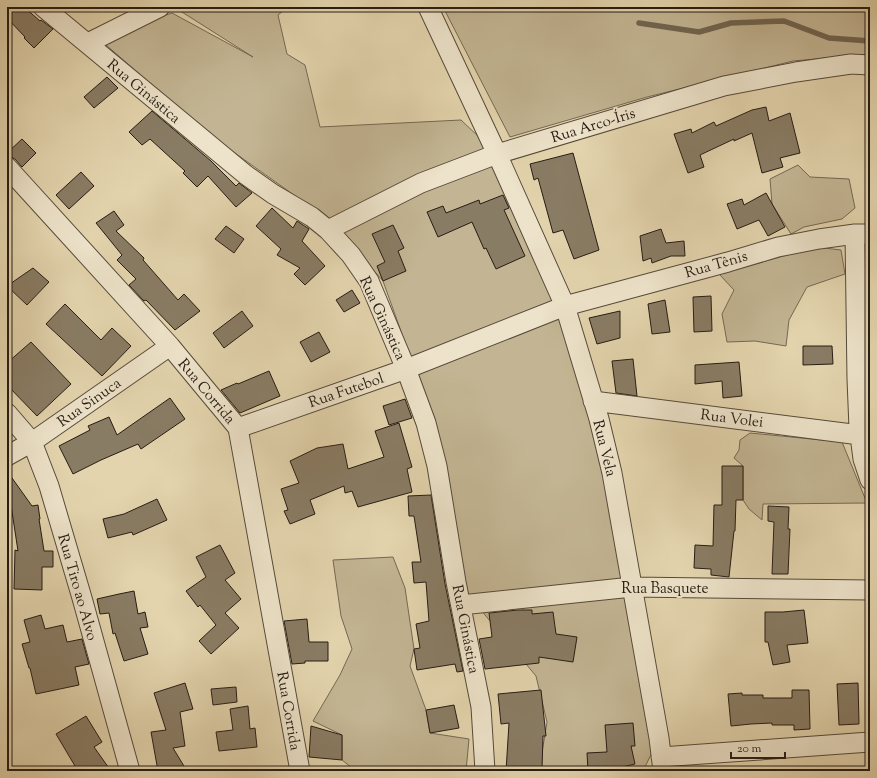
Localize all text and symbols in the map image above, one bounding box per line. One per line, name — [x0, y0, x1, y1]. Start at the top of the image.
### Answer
street label: Rua Ginástica — [102, 55, 184, 129]
street label: Rua Arco-Íris — [548, 103, 638, 149]
street label: Rua Tênis — [683, 246, 750, 284]
street label: Rua Ginástica — [353, 273, 410, 364]
street label: Rua Corrida — [172, 355, 240, 429]
street label: Rua Futebol — [306, 369, 387, 414]
street label: Rua Sinuca — [54, 374, 126, 433]
street label: Rua Volei — [699, 405, 764, 434]
street label: Rua Vela — [586, 418, 621, 479]
street label: Rua Tiro ao Alvo — [51, 532, 102, 643]
street label: Rua Basquete — [621, 579, 709, 600]
street label: Rua Ginástica — [446, 583, 483, 676]
street label: Rua Corrida — [270, 670, 305, 752]
scale bar — [731, 734, 785, 760]
text: 20 m — [737, 740, 762, 758]

